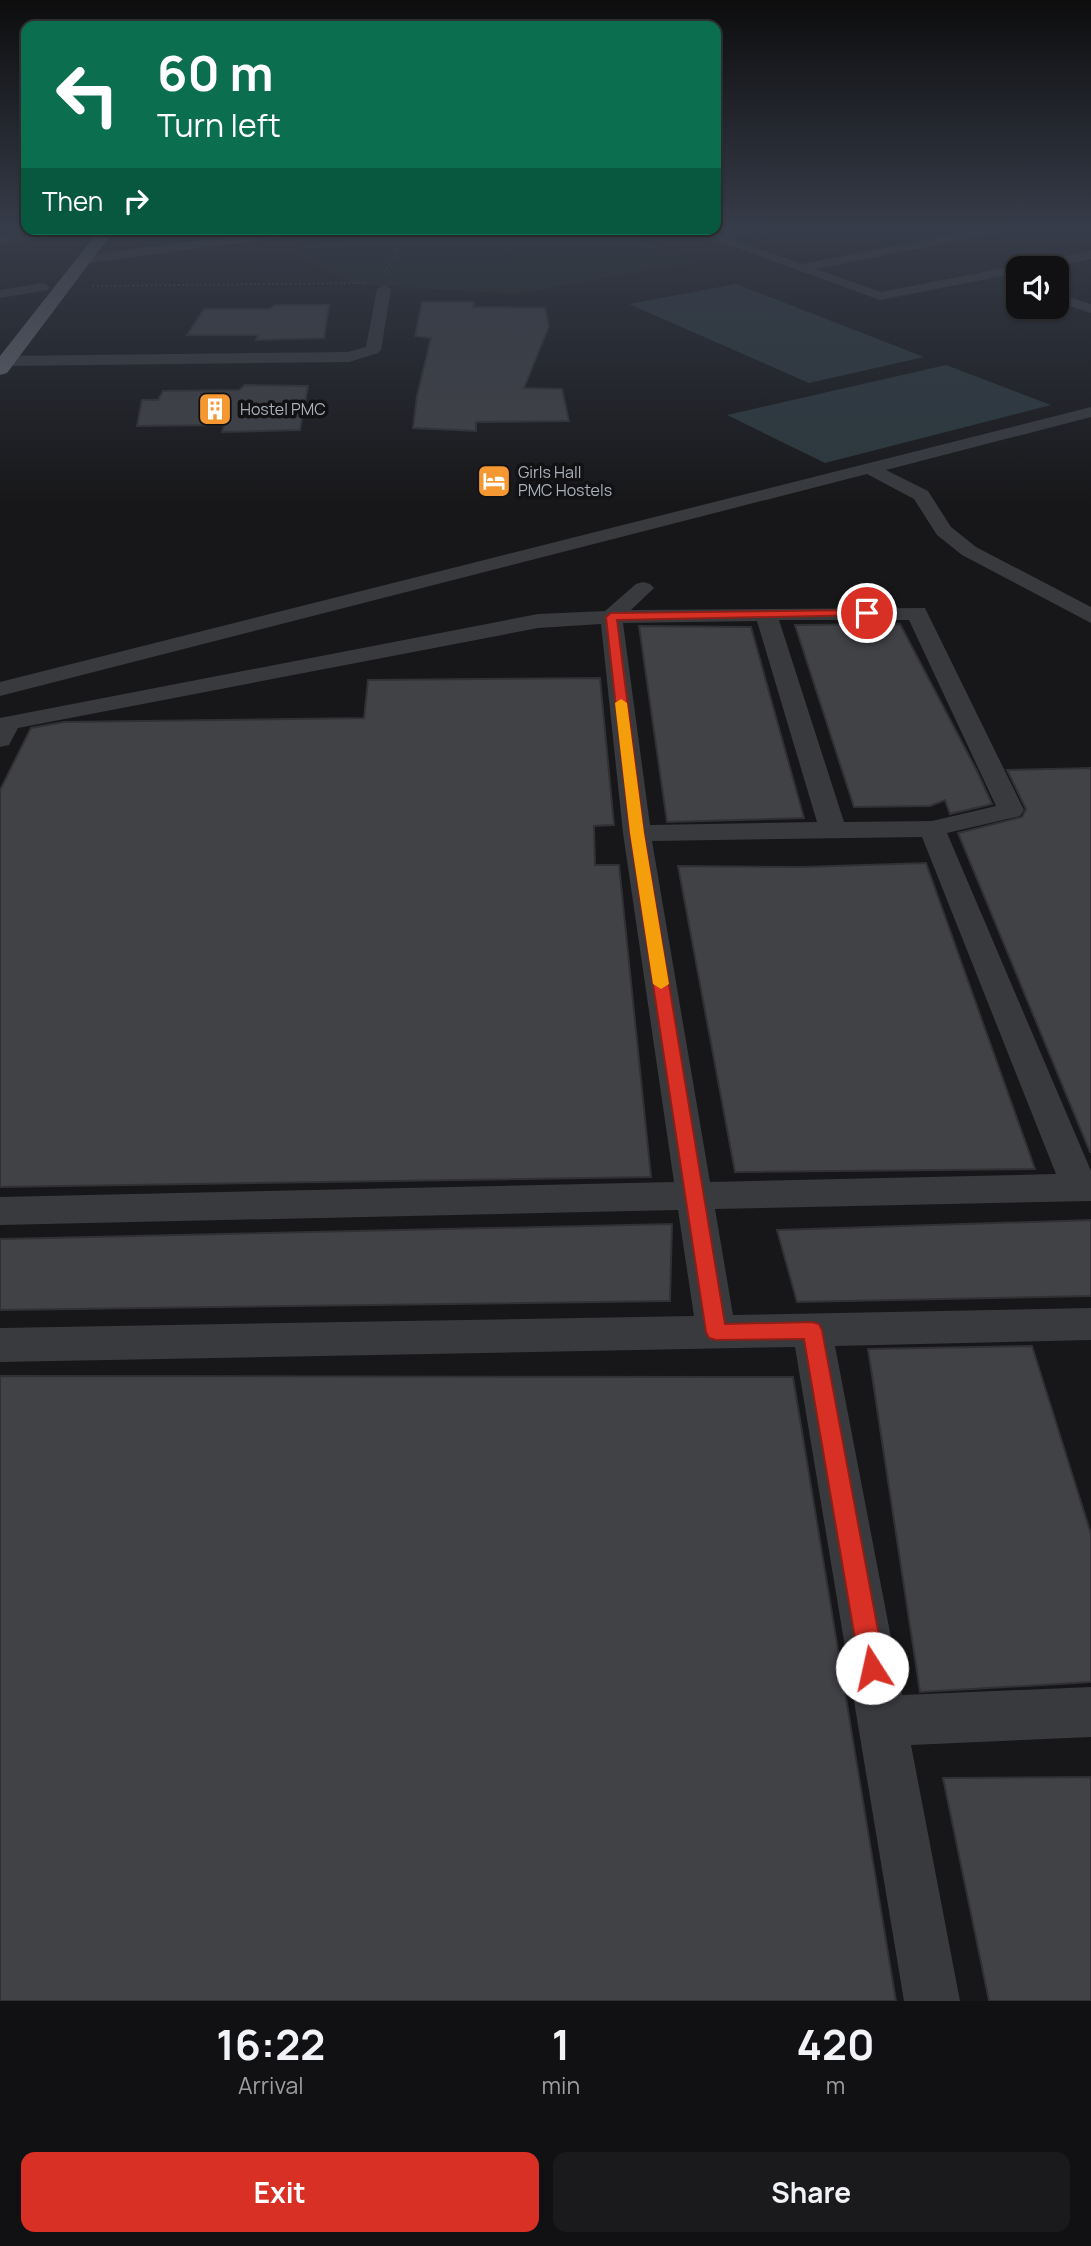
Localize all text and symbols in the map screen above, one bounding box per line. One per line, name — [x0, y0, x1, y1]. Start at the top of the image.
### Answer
text: 60 m — [157, 39, 274, 106]
icon: left — [42, 49, 133, 140]
text: Turn left — [157, 103, 281, 147]
icon: right — [117, 182, 155, 220]
text: Then — [42, 183, 103, 219]
map controls — [1006, 256, 1069, 319]
button: sound — [1006, 256, 1069, 319]
building icon: Hostel PMC — [196, 390, 234, 428]
place label: Hostel PMC — [240, 398, 326, 420]
place label: Girls Hall PMC Hostels — [518, 461, 612, 501]
hotel icon: Girls Hall PMC Hostels — [475, 462, 513, 500]
pin — [837, 583, 897, 643]
icon: arrive — [848, 594, 886, 632]
position arrow — [835, 1631, 909, 1705]
text: 16:22 — [216, 2015, 325, 2073]
text: 1 — [552, 2015, 570, 2073]
text: 420 — [796, 2015, 875, 2073]
text: Arrival — [238, 2069, 304, 2101]
text: min — [542, 2069, 580, 2101]
text: m — [826, 2069, 845, 2101]
button: Exit — [21, 2152, 539, 2232]
button: Share — [553, 2152, 1070, 2232]

